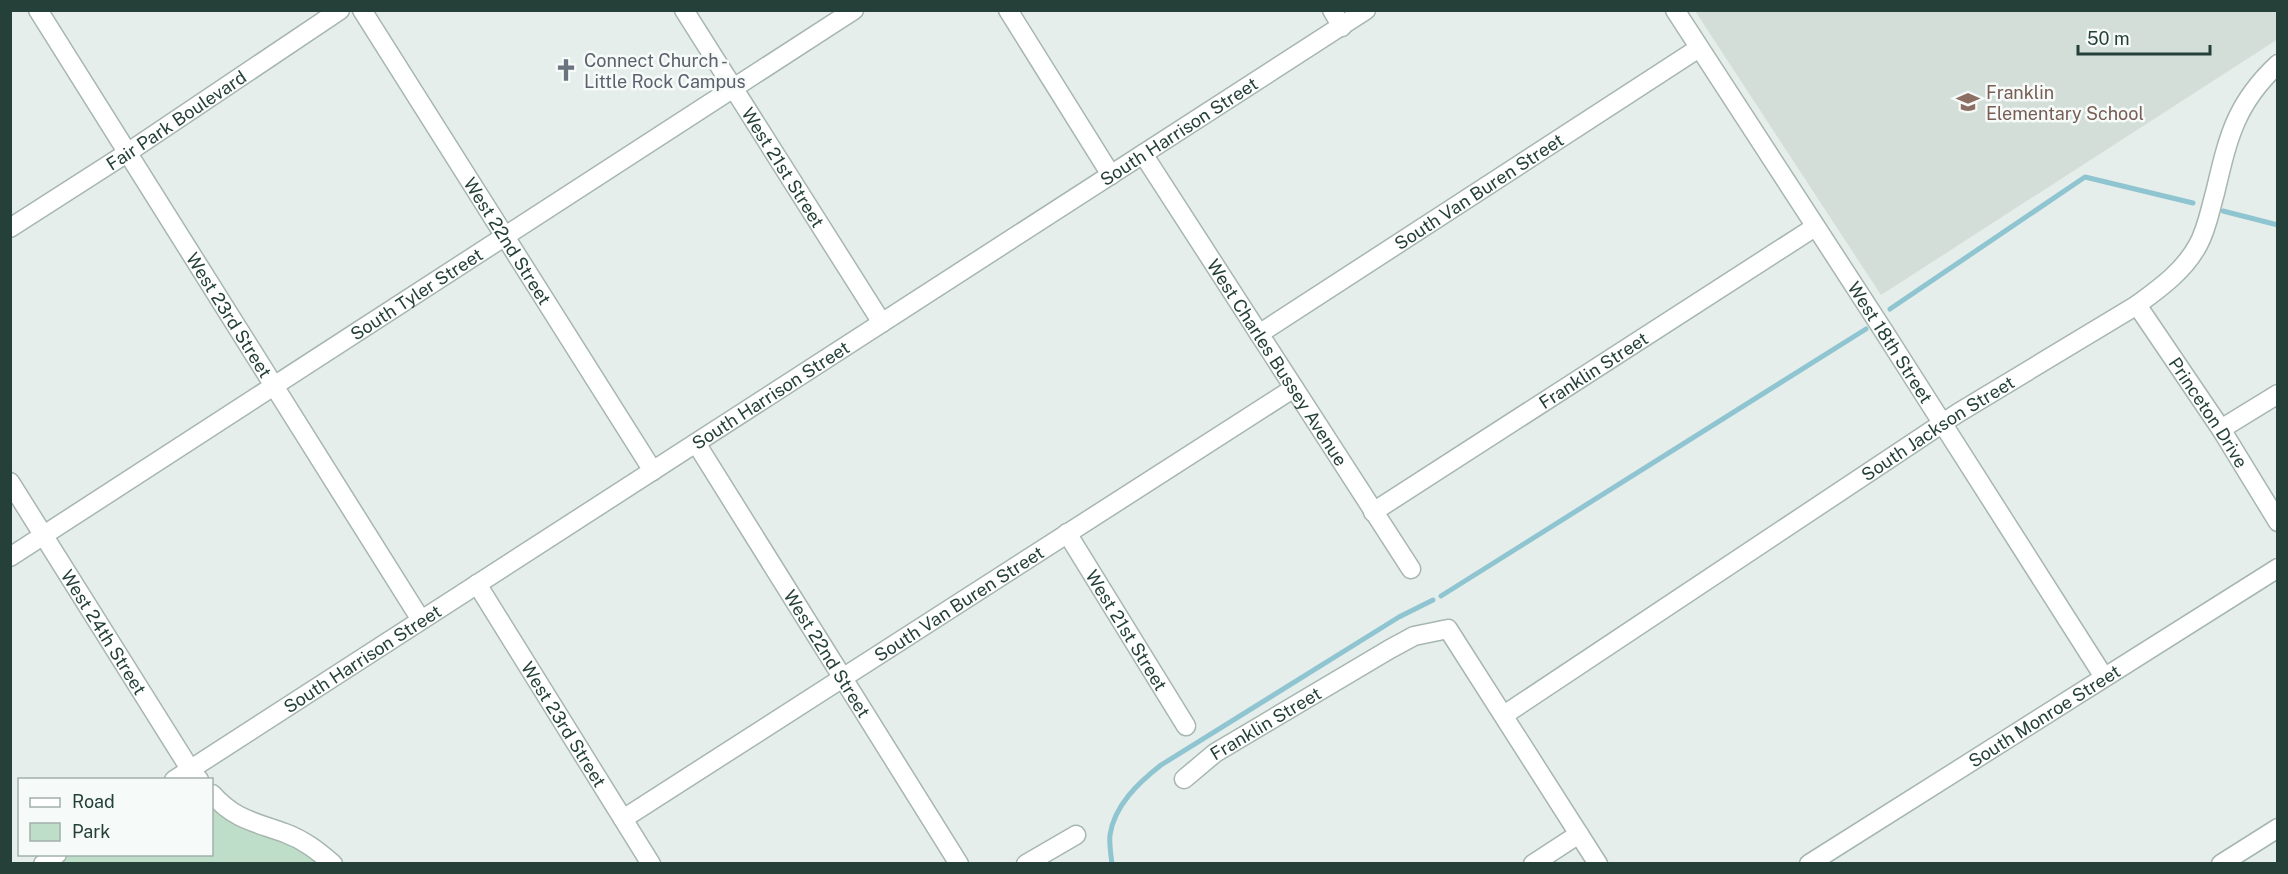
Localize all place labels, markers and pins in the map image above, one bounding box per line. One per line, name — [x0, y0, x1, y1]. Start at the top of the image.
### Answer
place label: Connect Church - Little Rock Campus — [584, 50, 746, 92]
church icon: Connect Church - Little Rock Campus — [553, 57, 579, 83]
place label: Franklin Elementary School — [1986, 82, 2144, 124]
school or university icon: Franklin Elementary School — [1955, 89, 1981, 115]

